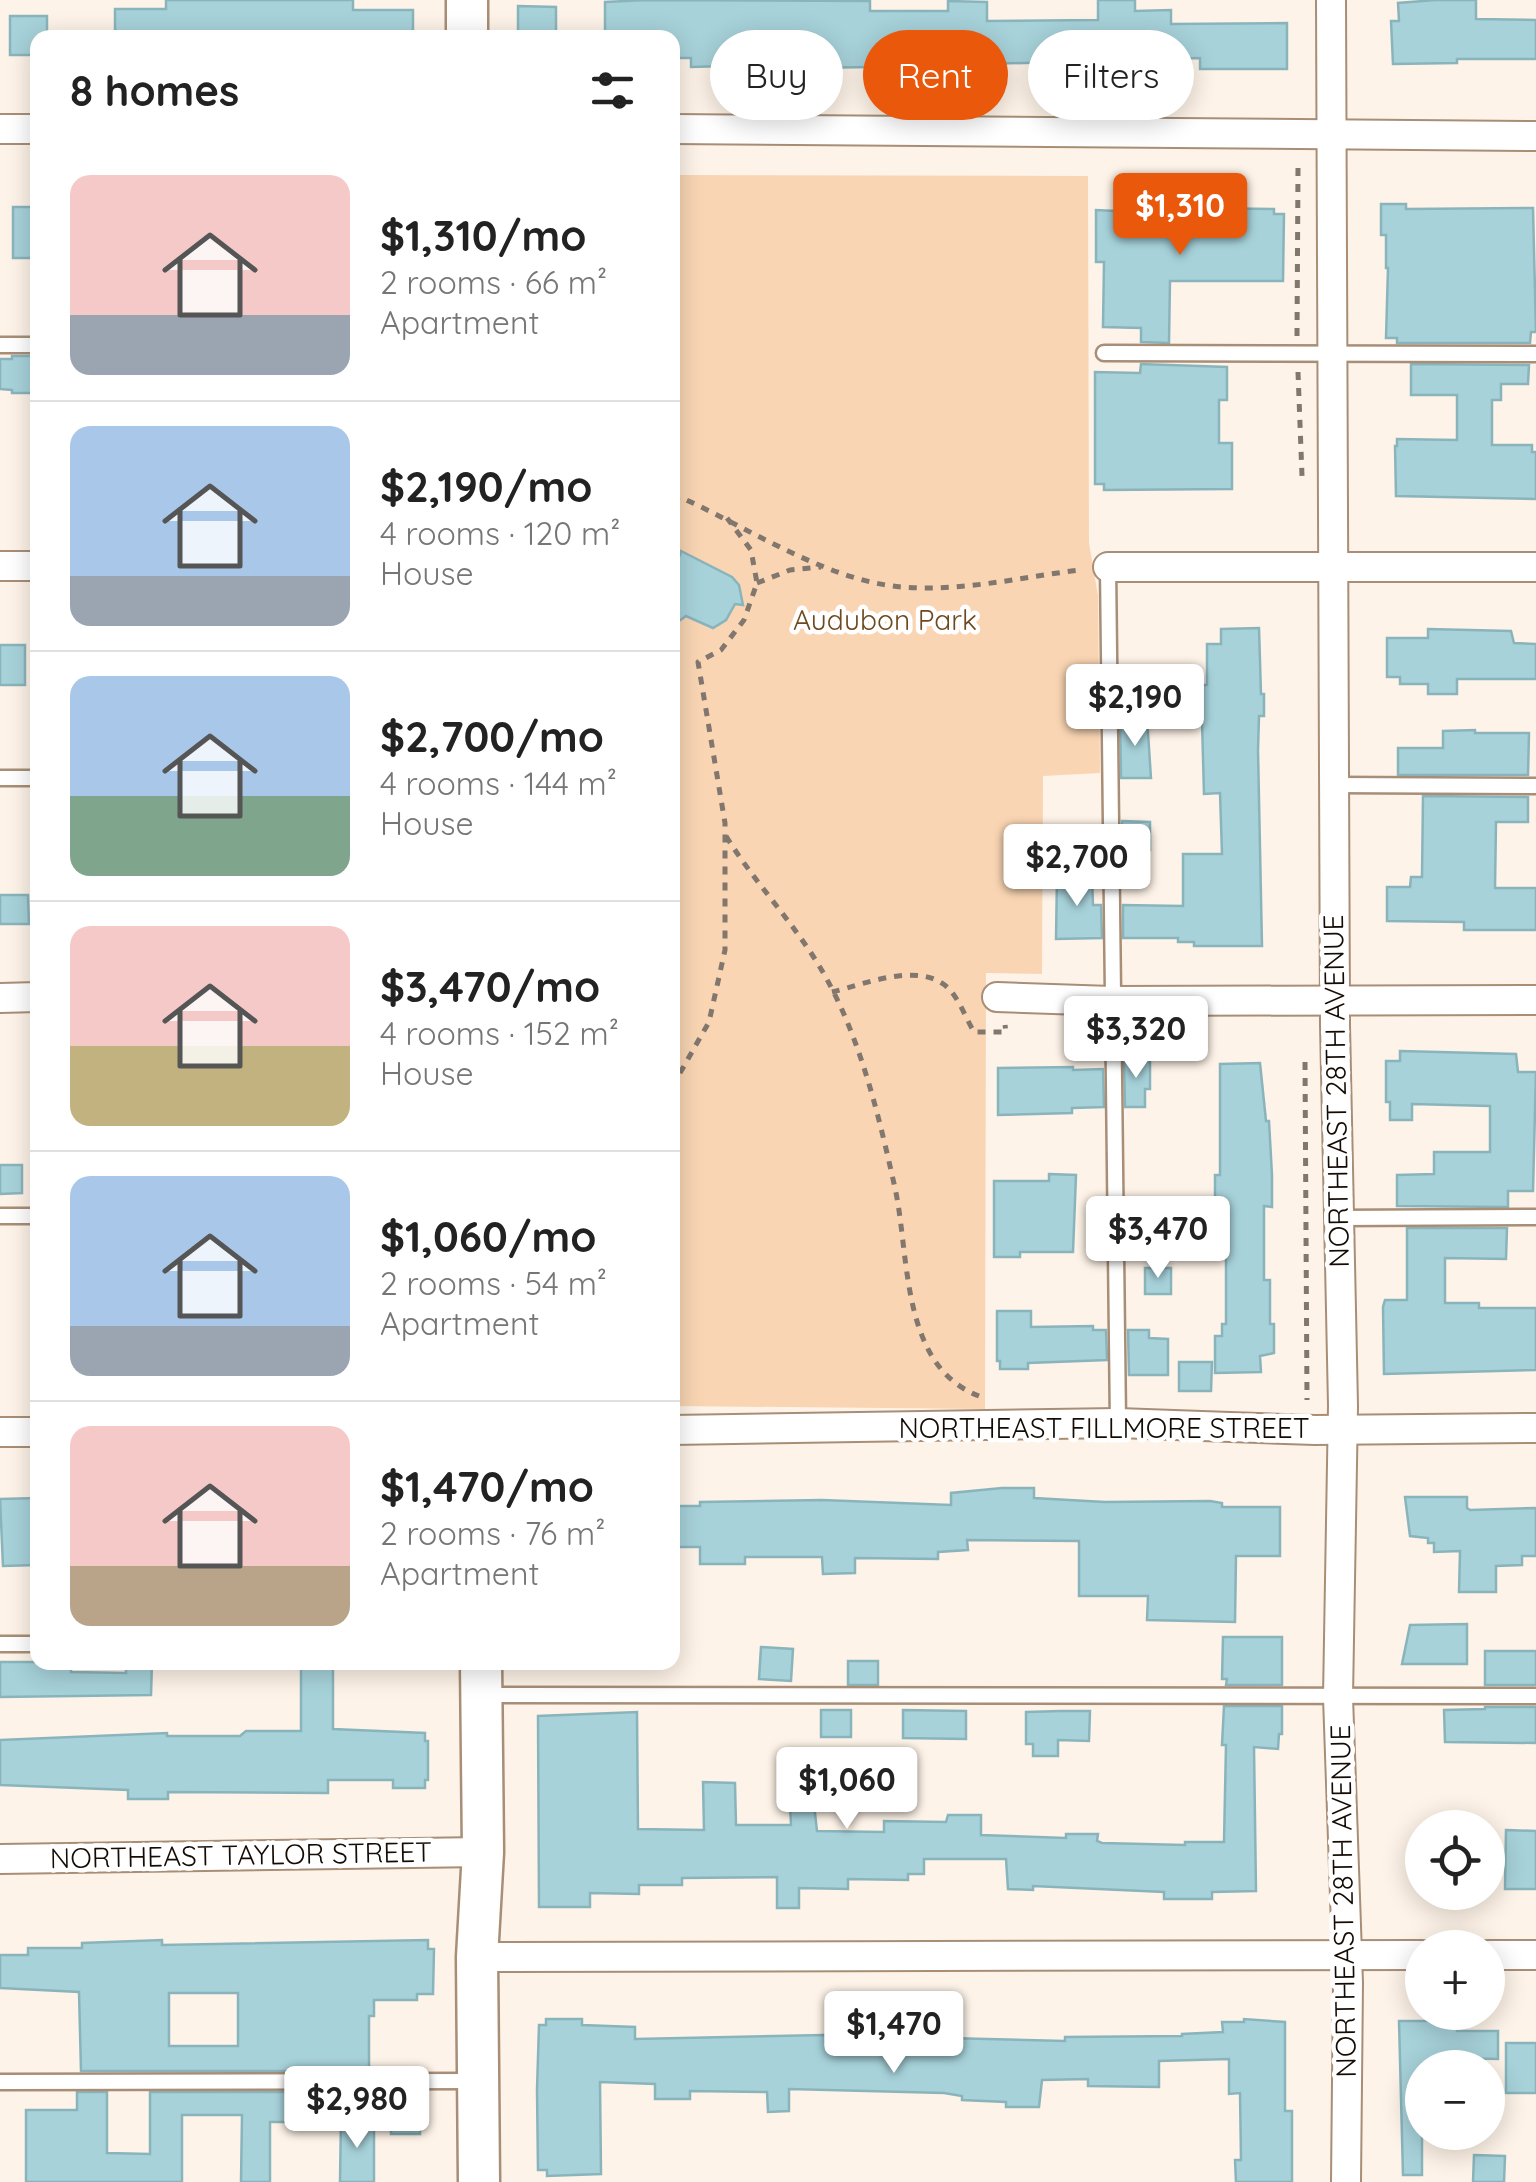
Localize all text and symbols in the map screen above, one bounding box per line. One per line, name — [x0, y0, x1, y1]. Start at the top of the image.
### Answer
chip: Buy — [710, 30, 843, 120]
chip: Rent — [863, 30, 1008, 120]
chip: Filters — [1028, 30, 1194, 120]
icon: filters — [585, 63, 640, 118]
text: 8 homes — [70, 64, 239, 117]
pin: $1,310 — [1099, 173, 1261, 258]
text: $1,310 — [1135, 185, 1225, 225]
text: $1,310/mo — [380, 209, 586, 262]
icon: home — [150, 215, 270, 335]
text: 2 rooms · 66 m² — [380, 262, 607, 302]
text: Apartment — [380, 302, 539, 342]
text: $2,190/mo — [380, 460, 592, 513]
icon: home — [150, 466, 270, 586]
text: 4 rooms · 120 m² — [380, 513, 620, 553]
text: House — [380, 553, 474, 593]
park label: Audubon Park — [793, 602, 977, 637]
pin: $2,190 — [1054, 664, 1216, 749]
text: $2,190 — [1088, 676, 1182, 716]
text: $2,700/mo — [380, 710, 604, 763]
icon: home — [150, 716, 270, 836]
text: 4 rooms · 144 m² — [380, 763, 617, 803]
text: House — [380, 803, 474, 843]
pin: $2,700 — [996, 824, 1158, 909]
text: $2,700 — [1026, 836, 1128, 876]
street label: NORTHEAST 28TH AVENUE — [1315, 914, 1356, 1268]
text: $3,470/mo — [380, 960, 600, 1013]
icon: home — [150, 966, 270, 1086]
pin: $3,320 — [1055, 996, 1217, 1081]
text: $3,320 — [1086, 1008, 1186, 1048]
text: 4 rooms · 152 m² — [380, 1013, 619, 1053]
text: House — [380, 1053, 474, 1093]
pin: $3,470 — [1077, 1196, 1239, 1281]
text: $3,470 — [1108, 1208, 1208, 1248]
text: $1,060/mo — [380, 1210, 597, 1263]
icon: home — [150, 1216, 270, 1336]
text: 2 rooms · 54 m² — [380, 1263, 607, 1303]
text: Apartment — [380, 1303, 539, 1343]
street label: NORTHEAST FILLMORE STREET — [898, 1410, 1310, 1445]
text: $1,470/mo — [380, 1460, 594, 1513]
icon: home — [150, 1466, 270, 1586]
text: 2 rooms · 76 m² — [380, 1513, 605, 1553]
text: Apartment — [380, 1553, 539, 1593]
street label: NORTHEAST 28TH AVENUE — [1322, 1724, 1363, 2078]
pin: $1,060 — [766, 1747, 928, 1832]
text: $1,060 — [798, 1759, 896, 1799]
map controls — [1405, 1810, 1505, 2150]
button: locate — [1405, 1810, 1505, 1910]
street label: NORTHEAST TAYLOR STREET — [50, 1834, 432, 1875]
button: + — [1405, 1930, 1505, 2030]
pin: $1,470 — [813, 1991, 975, 2076]
text: $1,470 — [846, 2003, 942, 2043]
button: − — [1405, 2050, 1505, 2150]
pin: $2,980 — [276, 2066, 438, 2151]
text: $2,980 — [306, 2078, 408, 2118]

